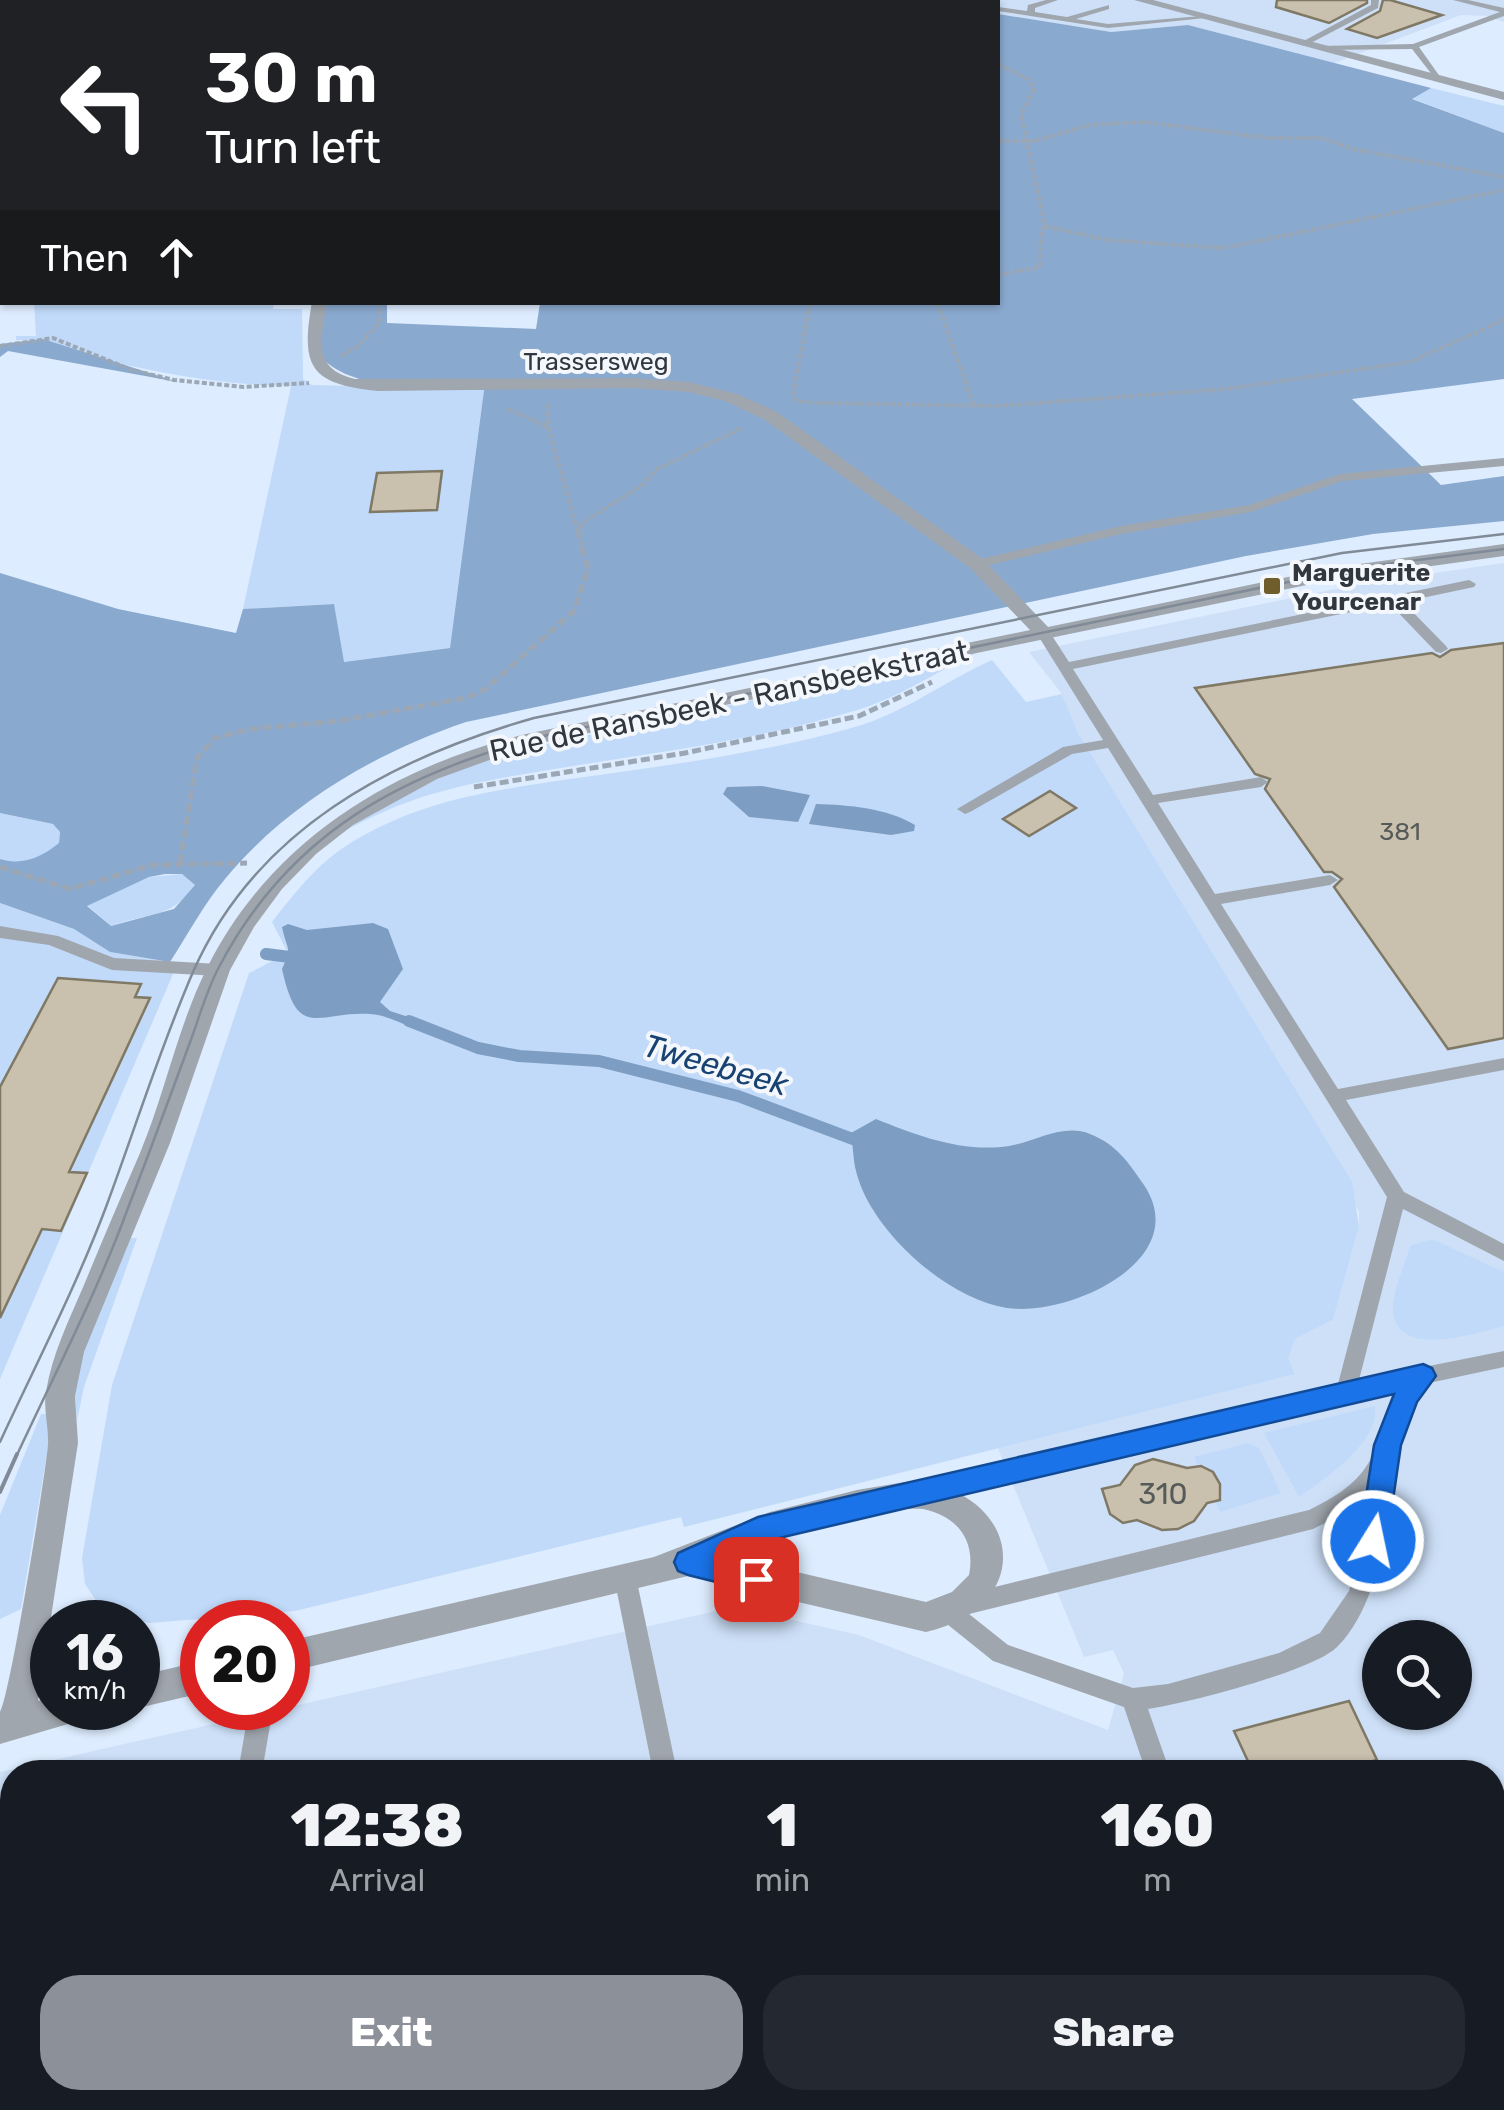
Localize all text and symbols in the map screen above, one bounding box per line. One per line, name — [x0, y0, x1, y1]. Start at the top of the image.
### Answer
text: 30 m — [205, 37, 378, 120]
icon: left — [40, 40, 170, 170]
text: Turn left — [205, 121, 381, 174]
icon: ahead — [149, 230, 204, 285]
text: Then — [40, 235, 129, 281]
street label: Trassersweg — [523, 347, 669, 376]
place label: Marguerite Yourcenar — [1292, 558, 1430, 616]
marker: Marguerite Yourcenar — [1261, 575, 1283, 597]
street label: Rue de Ransbeek - Ransbeekstraat — [486, 633, 972, 769]
house number: 381 — [1379, 817, 1421, 846]
water label: Tweebeek — [639, 1026, 793, 1104]
house number: 310 — [1138, 1476, 1188, 1512]
position arrow — [1321, 1489, 1425, 1593]
pin — [714, 1537, 799, 1622]
icon: arrive — [729, 1552, 784, 1607]
speed limit sign: 20 — [180, 1600, 310, 1730]
map controls — [1362, 1620, 1472, 1730]
button: search — [1362, 1620, 1472, 1730]
text: 16 — [66, 1623, 124, 1683]
text: km/h — [64, 1676, 126, 1705]
text: 12:38 — [291, 1790, 464, 1861]
text: 1 — [766, 1790, 798, 1861]
text: 160 — [1101, 1790, 1214, 1861]
text: Arrival — [329, 1861, 425, 1899]
text: min — [754, 1861, 810, 1899]
text: m — [1143, 1861, 1172, 1899]
button: Exit — [40, 1975, 743, 2090]
button: Share — [763, 1975, 1465, 2090]

